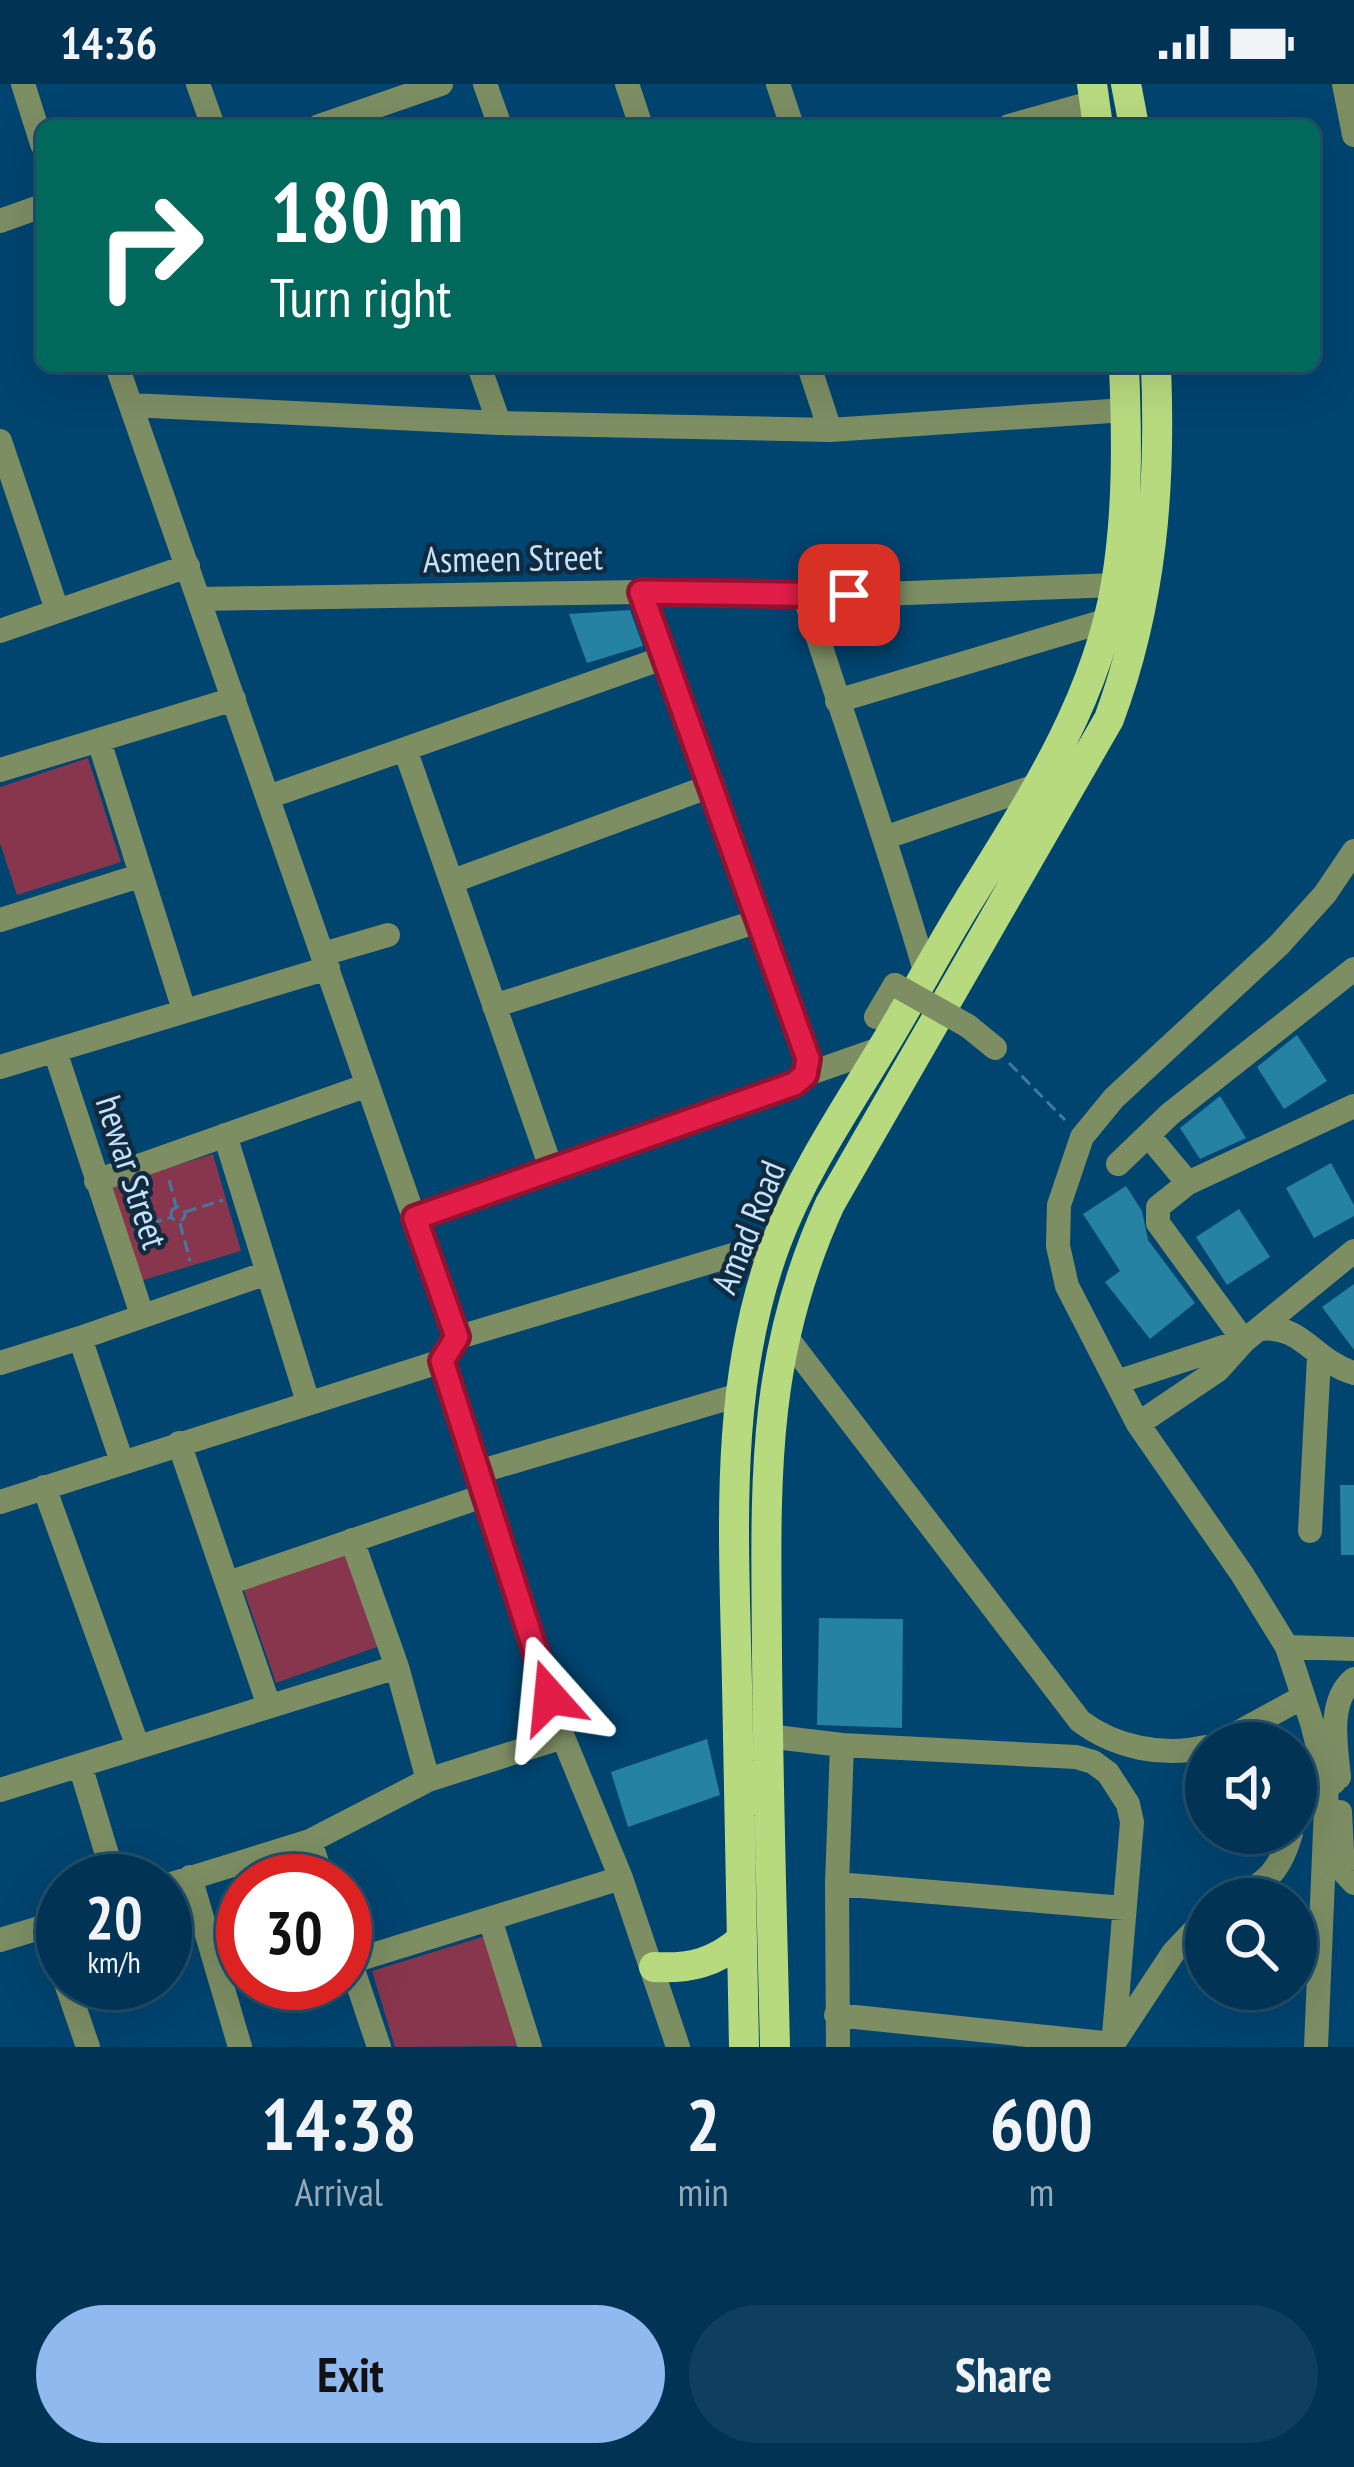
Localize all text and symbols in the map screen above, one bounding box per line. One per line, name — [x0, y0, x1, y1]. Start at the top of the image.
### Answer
text: 14:36 — [60, 13, 157, 71]
text: 180 m — [270, 156, 463, 265]
icon: right — [72, 168, 228, 324]
text: Turn right — [270, 262, 451, 332]
street label: Asmeen Street — [423, 532, 604, 583]
pin — [798, 544, 900, 646]
icon: arrive — [816, 562, 882, 628]
street label: hewar Street — [86, 1089, 179, 1254]
street label: Amad Road — [700, 1153, 795, 1300]
position arrow — [487, 1634, 613, 1760]
map controls — [1185, 1722, 1317, 2010]
button: sound — [1185, 1722, 1317, 1854]
speed limit sign: 30 — [216, 1854, 372, 2010]
text: 20 — [85, 1878, 143, 1956]
button: search — [1185, 1878, 1317, 2010]
text: km/h — [87, 1942, 141, 1981]
text: 14:38 — [261, 2077, 417, 2170]
text: 2 — [686, 2077, 720, 2170]
text: 600 — [990, 2077, 1093, 2170]
text: Arrival — [295, 2166, 383, 2217]
text: min — [678, 2166, 729, 2217]
text: m — [1029, 2166, 1054, 2217]
button: Exit — [36, 2305, 665, 2443]
button: Share — [689, 2305, 1318, 2443]

